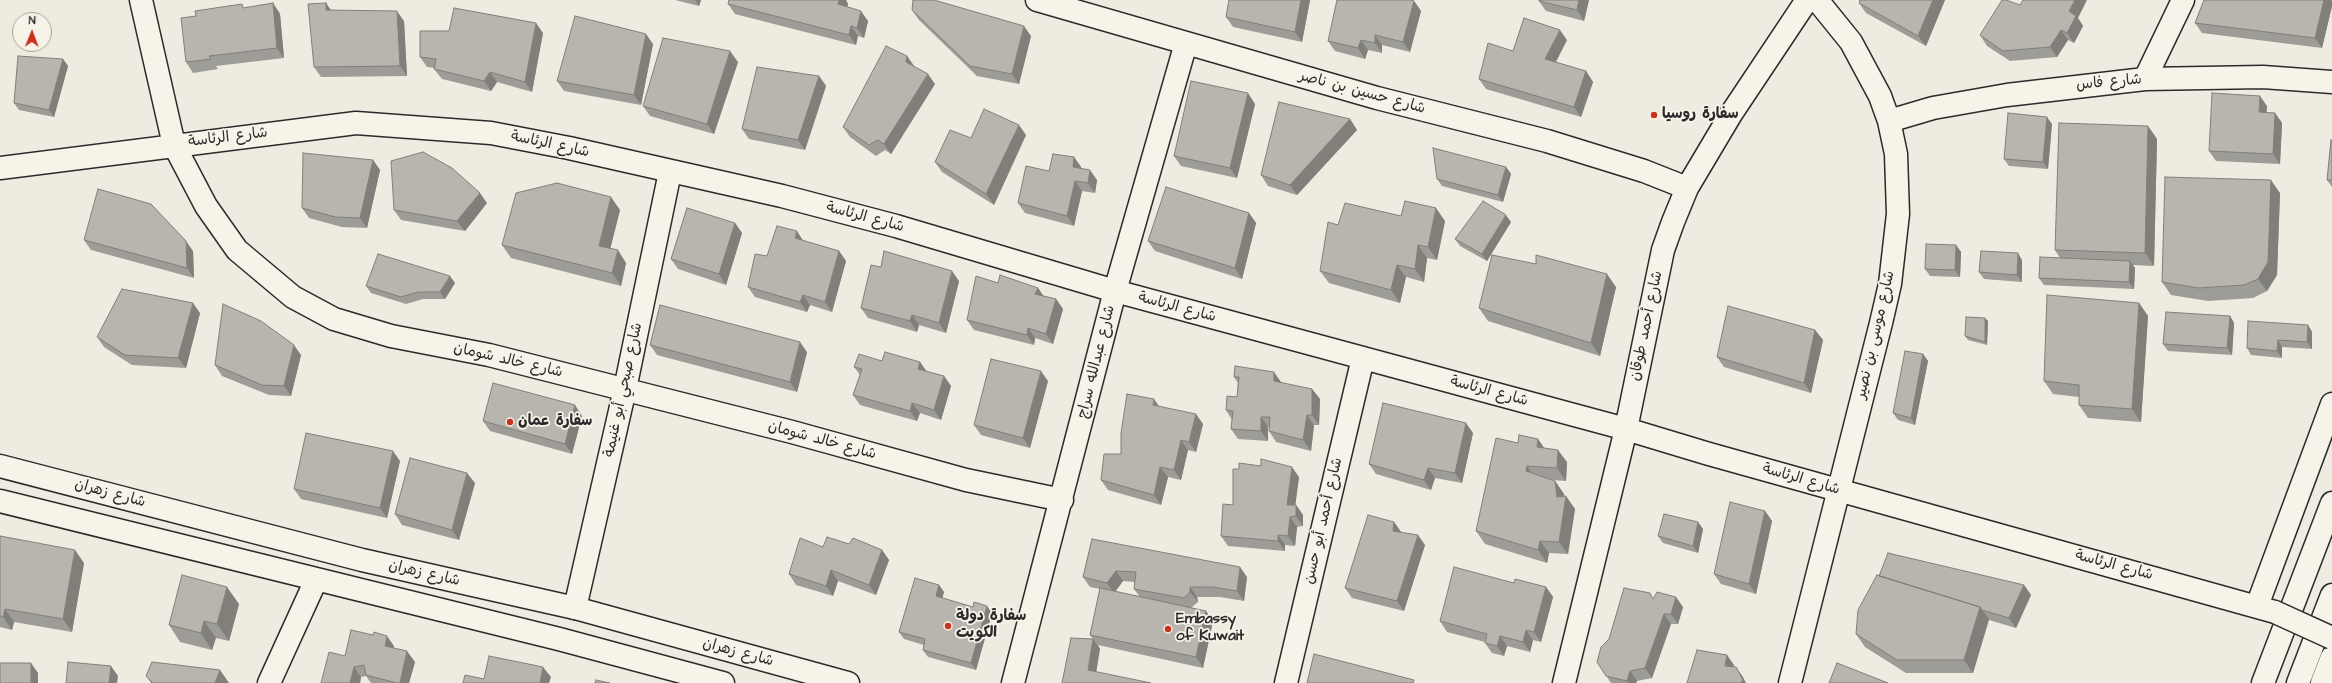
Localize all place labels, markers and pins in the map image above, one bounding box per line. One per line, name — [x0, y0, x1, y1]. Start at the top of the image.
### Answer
place label: سفارة روسيا — [1662, 106, 1739, 124]
marker: سفارة روسيا — [1649, 110, 1659, 120]
place label: سفارة عمان — [518, 413, 592, 431]
marker: سفارة عمان — [505, 417, 515, 427]
place label: سفارة دولة الكويت — [956, 608, 1026, 643]
place label: Embassy of Kuwait — [1176, 611, 1244, 646]
marker: سفارة دولة الكويت — [943, 621, 953, 631]
marker: Embassy of Kuwait — [1163, 624, 1173, 634]

